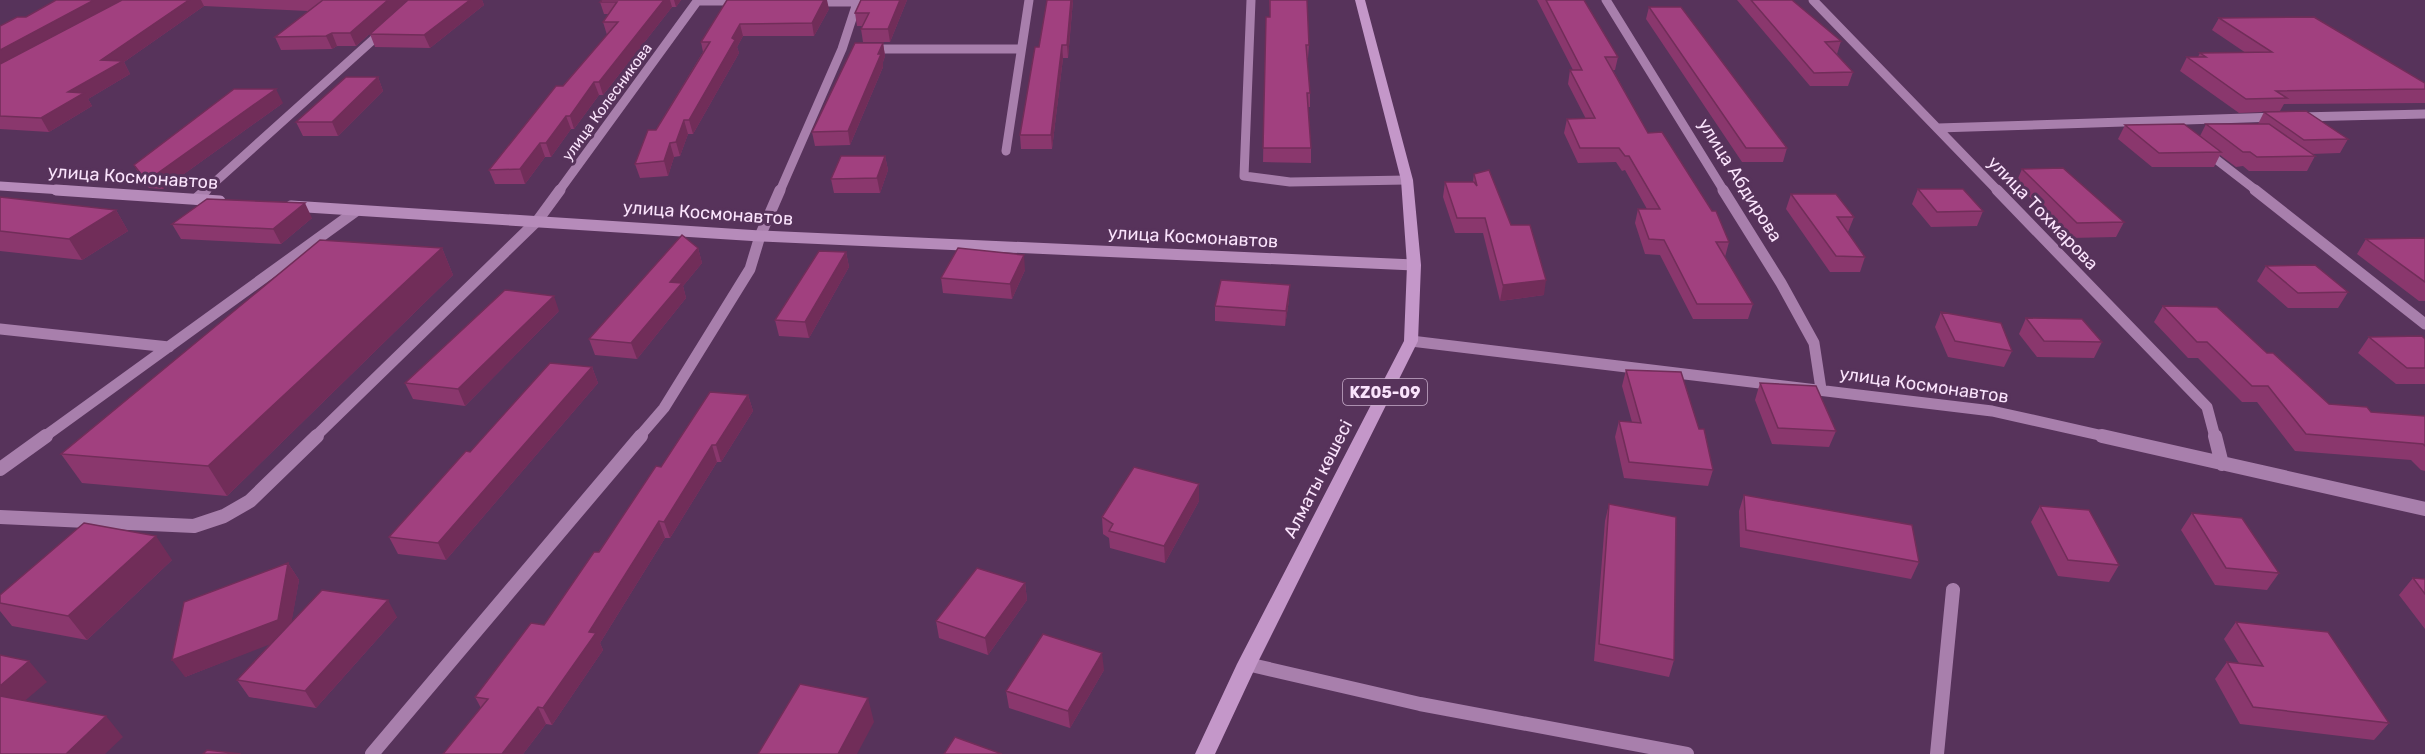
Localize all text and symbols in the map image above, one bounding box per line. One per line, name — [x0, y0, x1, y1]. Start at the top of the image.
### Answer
street label: улица Колесникова — [558, 40, 656, 164]
street label: улица Абдирова — [1693, 114, 1787, 246]
street label: улица Тохмарова — [1983, 151, 2103, 275]
street label: улица Космонавтов — [47, 160, 219, 194]
street label: улица Космонавтов — [622, 196, 794, 230]
street label: улица Космонавтов — [1107, 222, 1279, 252]
street label: улица Космонавтов — [1838, 362, 2010, 408]
road number: KZ05-09 — [1343, 379, 1427, 405]
street label: Алматы көшесі — [1279, 416, 1357, 542]

